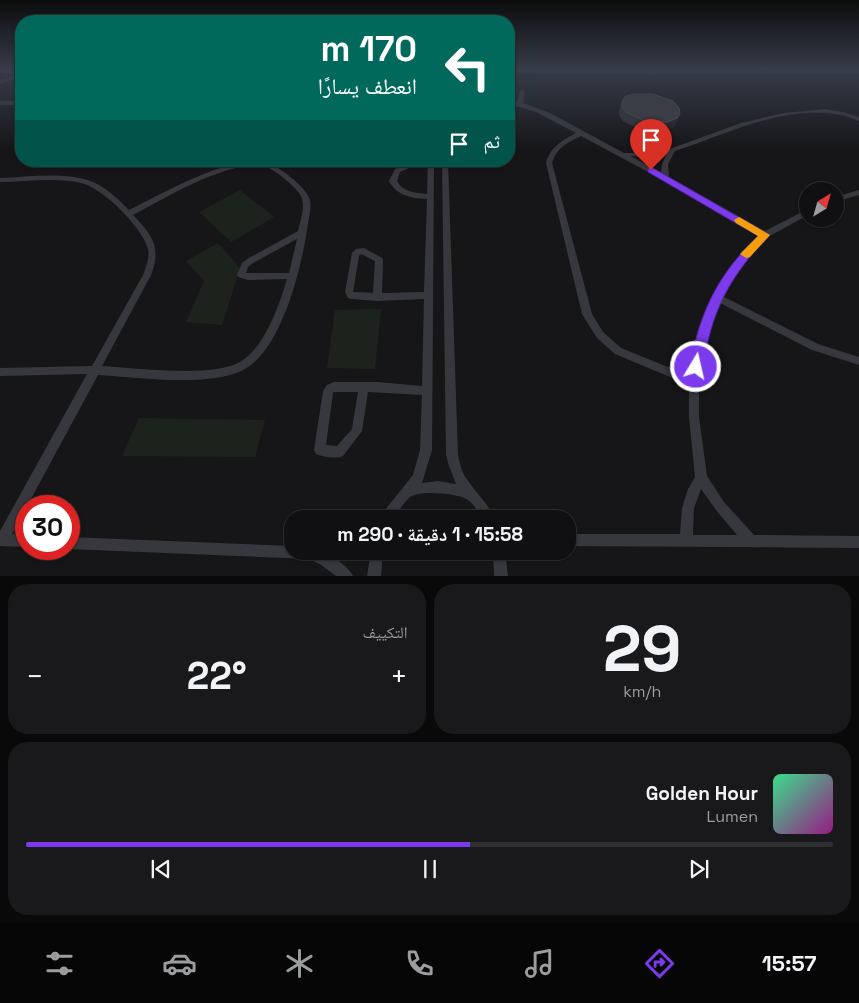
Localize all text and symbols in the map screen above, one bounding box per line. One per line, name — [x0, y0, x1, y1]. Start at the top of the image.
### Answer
text: 170 m — [320, 27, 417, 71]
icon: left — [435, 35, 500, 100]
text: انعطف يسارًا — [318, 72, 417, 100]
pin — [630, 119, 672, 170]
icon: arrive — [637, 126, 665, 154]
text: ثم — [483, 129, 500, 154]
icon: arrive — [445, 130, 473, 158]
north arrow — [799, 182, 844, 228]
map controls — [799, 182, 844, 227]
position arrow — [669, 340, 721, 392]
speed limit sign: 30 — [15, 495, 80, 560]
text: 15:58 · 1 دقيقة · 290 m — [337, 522, 523, 547]
text: 29 — [603, 607, 682, 690]
text: التكييف — [363, 622, 408, 643]
text: 22° — [187, 652, 247, 700]
text: − — [26, 658, 43, 694]
text: + — [390, 658, 408, 694]
text: km/h — [623, 681, 661, 702]
text: Golden Hour — [646, 781, 758, 806]
text: Lumen — [707, 806, 758, 827]
icon: previous — [147, 855, 175, 883]
icon: pause — [416, 855, 444, 883]
icon: next — [685, 855, 713, 883]
icon: filters — [42, 946, 77, 981]
icon: car — [162, 946, 197, 981]
icon: climate — [282, 946, 317, 981]
icon: phone — [402, 946, 437, 981]
icon: music — [522, 946, 557, 981]
icon: directions — [642, 946, 677, 981]
text: 15:57 — [762, 949, 817, 977]

